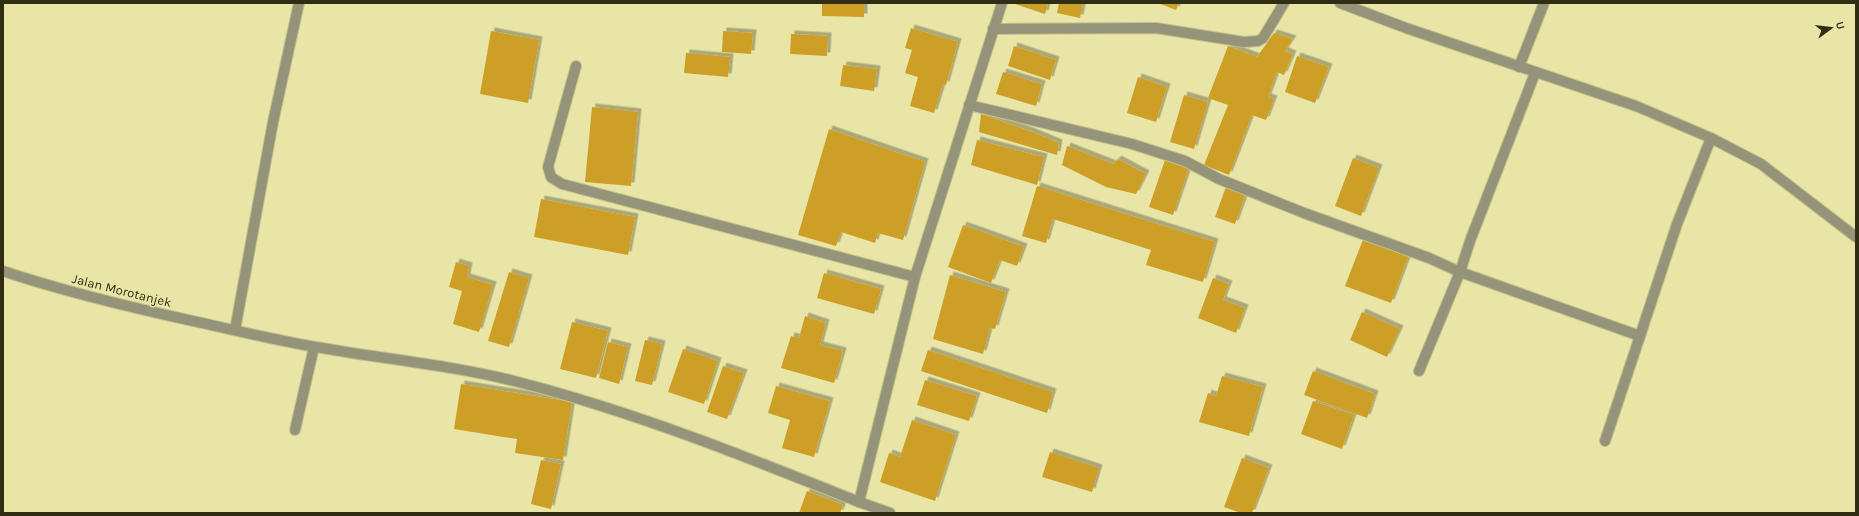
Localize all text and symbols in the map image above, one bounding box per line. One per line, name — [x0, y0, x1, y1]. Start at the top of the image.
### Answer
north arrow — [1811, 8, 1851, 48]
text: U — [1833, 20, 1847, 31]
street label: Jalan Morotanjek — [71, 271, 173, 310]

